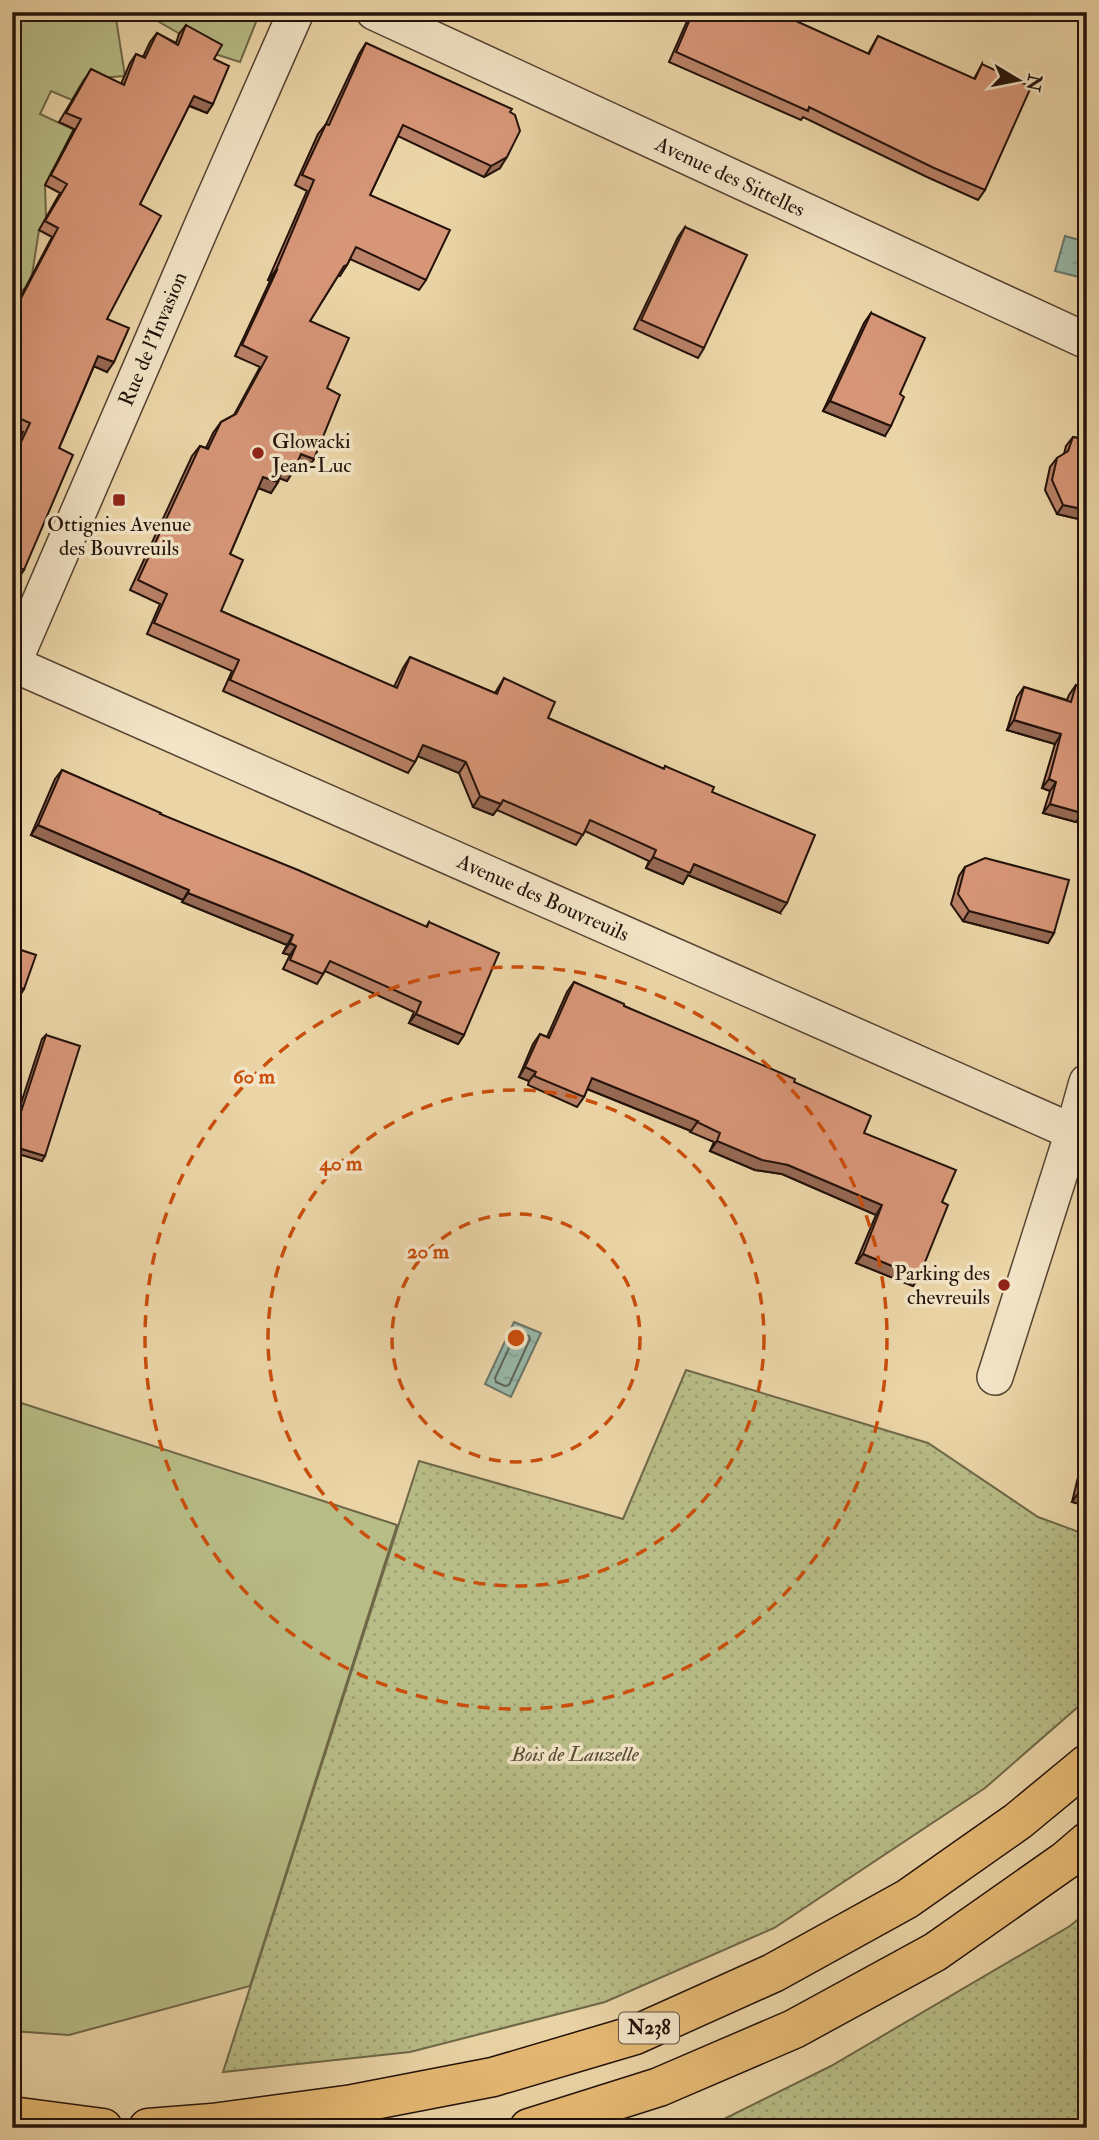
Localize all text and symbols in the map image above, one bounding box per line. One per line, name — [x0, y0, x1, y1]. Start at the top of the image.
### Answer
north arrow — [984, 46, 1054, 116]
text: N — [1020, 71, 1047, 94]
street label: Avenue des Sittelles — [650, 130, 809, 223]
street label: Rue de l'Invasion — [113, 268, 193, 410]
place label: Glowacki Jean-Luc — [271, 428, 352, 479]
marker: Glowacki Jean-Luc — [250, 445, 266, 461]
marker: Ottignies Avenue des Bouvreuils — [111, 492, 127, 508]
place label: Ottignies Avenue des Bouvreuils — [47, 511, 191, 562]
street label: Avenue des Bouvreuils — [452, 848, 633, 948]
text: 60 m — [233, 1063, 276, 1090]
text: 40 m — [319, 1150, 363, 1177]
text: 20 m — [407, 1238, 450, 1265]
place label: Parking des chevreuils — [894, 1260, 990, 1311]
marker: Parking des chevreuils — [996, 1277, 1012, 1293]
centre of rings — [504, 1326, 528, 1350]
park label: Bois de Lauzelle — [510, 1741, 640, 1768]
road number: N238 — [619, 2012, 679, 2044]

